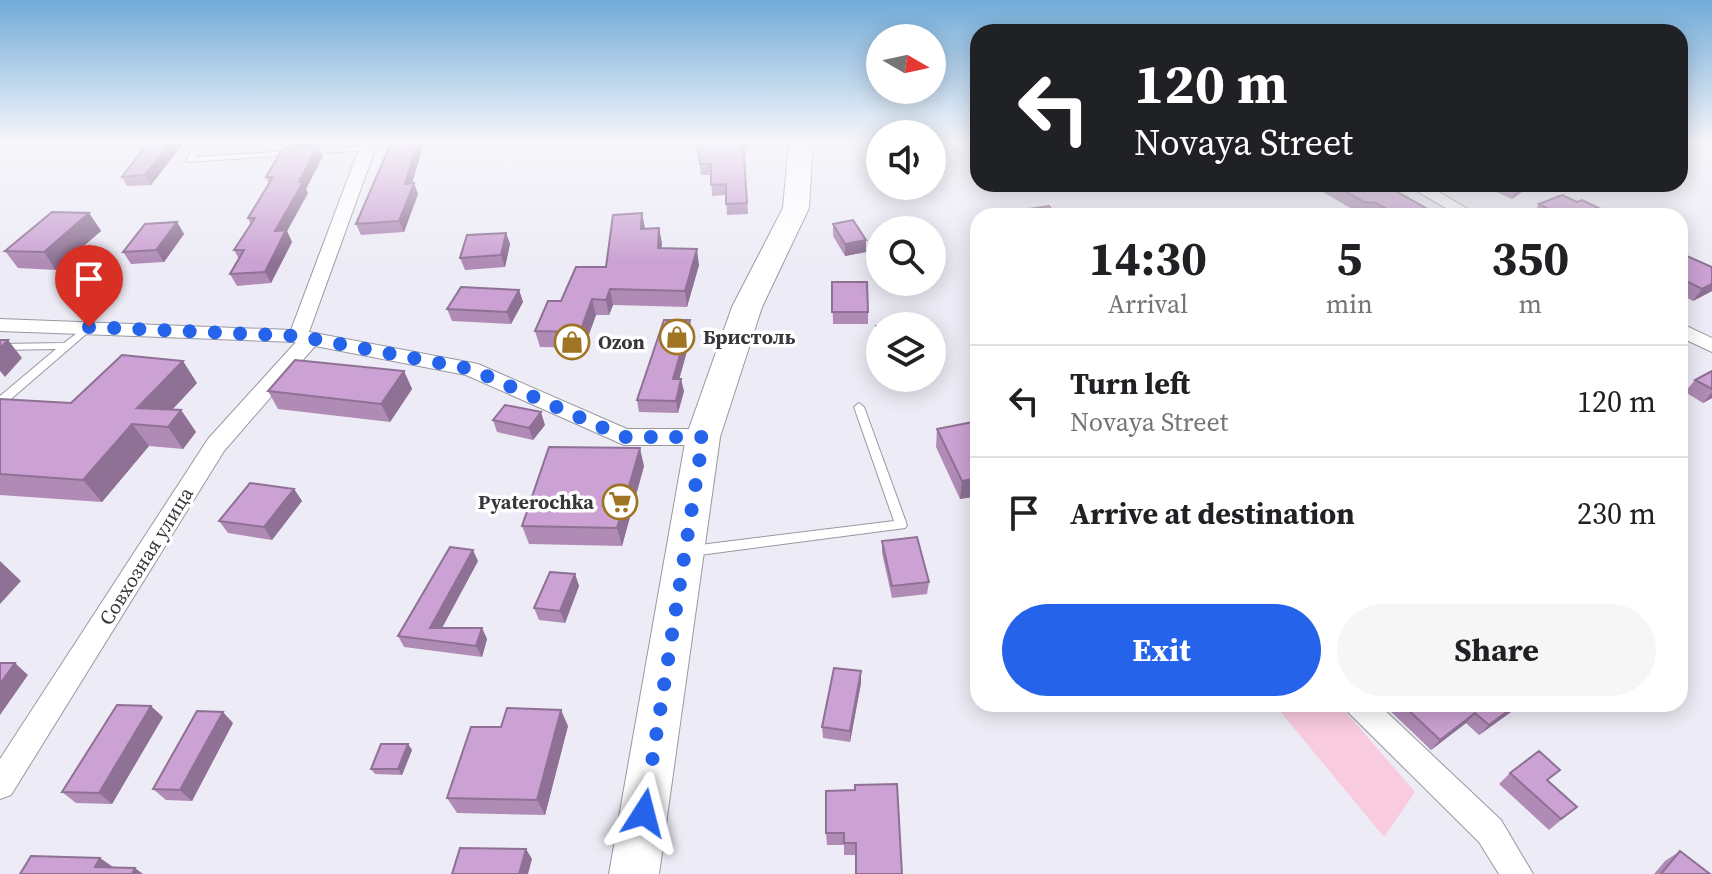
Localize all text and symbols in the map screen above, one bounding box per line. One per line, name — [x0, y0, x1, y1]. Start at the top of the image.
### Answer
north arrow — [866, 24, 946, 104]
map controls — [866, 24, 946, 392]
text: 120 m — [1134, 45, 1288, 122]
icon: left — [1002, 56, 1106, 160]
text: Novaya Street — [1134, 118, 1353, 167]
button: sound — [866, 120, 946, 200]
button: search — [866, 216, 946, 296]
text: 14:30 — [1089, 225, 1207, 291]
text: 5 — [1336, 225, 1362, 291]
text: 350 — [1491, 225, 1569, 291]
pin — [55, 245, 123, 327]
icon: arrive — [67, 257, 111, 301]
text: Arrival — [1108, 286, 1188, 322]
text: min — [1326, 286, 1373, 322]
text: m — [1519, 286, 1542, 322]
button: layers — [866, 312, 946, 392]
shop icon: Бристоль — [658, 318, 696, 356]
shop icon: Ozon — [553, 323, 591, 361]
place label: Бристоль — [703, 323, 796, 351]
place label: Ozon — [598, 328, 645, 356]
text: Turn left — [1070, 363, 1190, 404]
icon: left — [1002, 379, 1046, 423]
text: 120 m — [1577, 381, 1656, 422]
text: Novaya Street — [1070, 404, 1228, 440]
street label: Совхозная улица — [92, 481, 200, 630]
supermarket icon: Pyaterochka — [601, 483, 639, 521]
place label: Pyaterochka — [478, 488, 594, 516]
icon: arrive — [1002, 491, 1046, 535]
text: Arrive at destination — [1070, 493, 1355, 534]
text: 230 m — [1577, 493, 1656, 534]
button: Exit — [1002, 604, 1321, 696]
button: Share — [1337, 604, 1656, 696]
position arrow — [602, 771, 686, 855]

